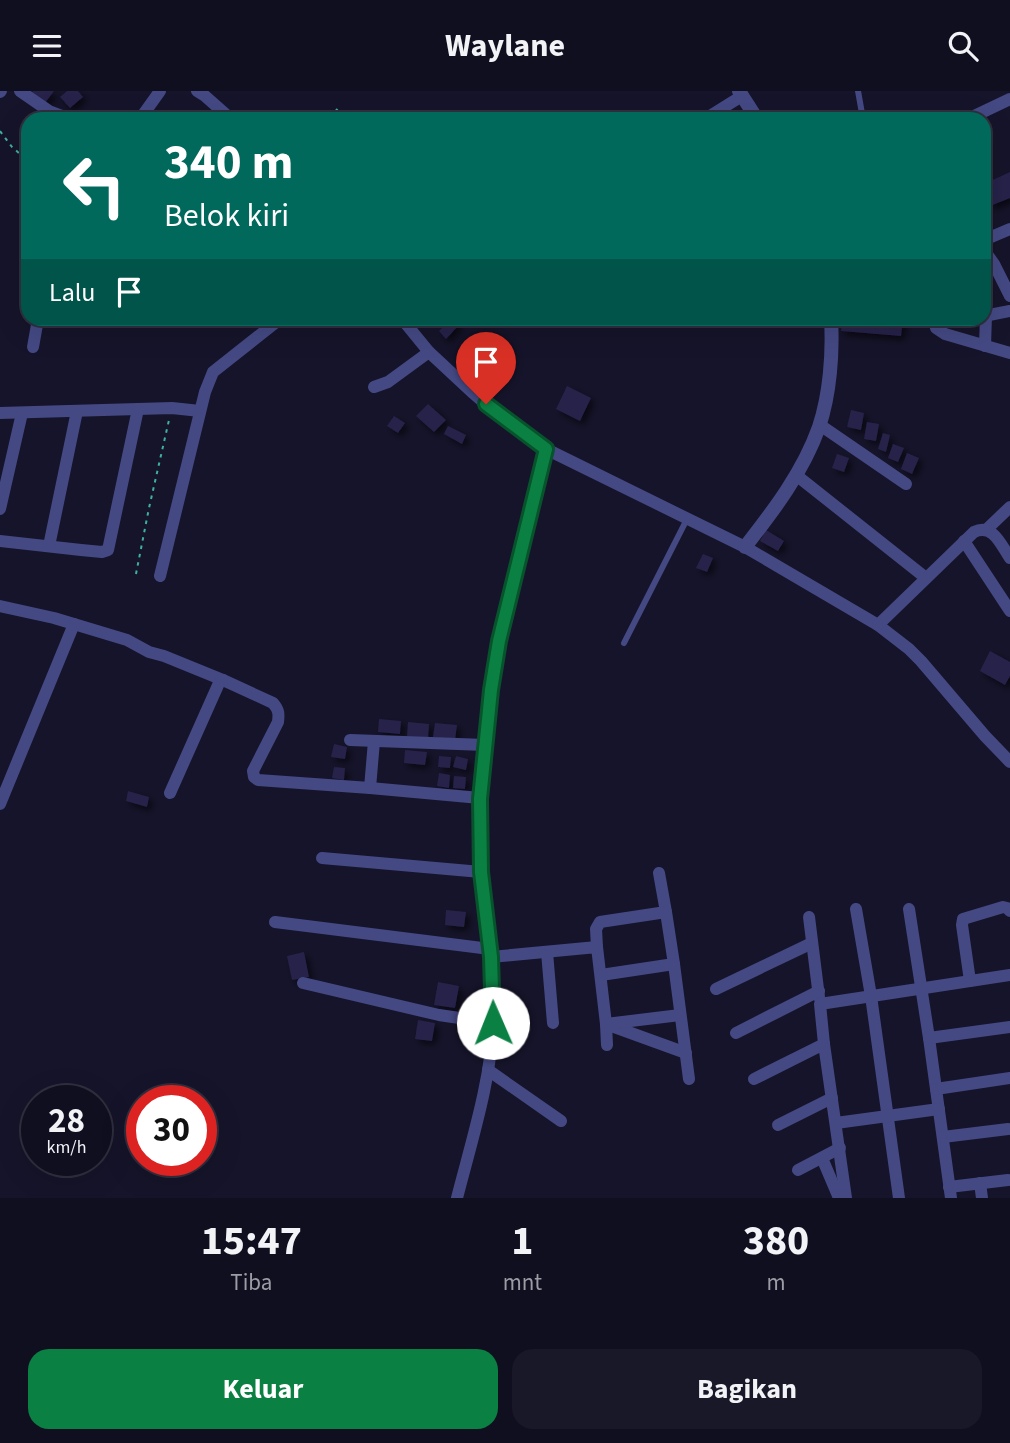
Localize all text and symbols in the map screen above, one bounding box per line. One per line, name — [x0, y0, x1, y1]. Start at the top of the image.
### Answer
text: Waylane — [445, 23, 565, 69]
icon: menu — [28, 27, 66, 65]
icon: search — [944, 27, 982, 65]
text: 340 m — [164, 128, 293, 198]
icon: left — [49, 140, 140, 231]
text: Belok kiri — [164, 193, 289, 239]
icon: arrive — [110, 273, 148, 311]
text: Lalu — [49, 274, 96, 311]
pin — [456, 332, 516, 404]
icon: arrive — [467, 343, 505, 381]
position arrow — [456, 986, 530, 1060]
speed limit sign: 30 — [126, 1085, 217, 1176]
text: 28 — [48, 1096, 85, 1146]
text: km/h — [47, 1135, 86, 1160]
text: 15:47 — [201, 1211, 302, 1271]
text: 1 — [511, 1211, 533, 1271]
text: 380 — [743, 1211, 809, 1271]
text: Tiba — [230, 1266, 272, 1299]
text: mnt — [503, 1266, 542, 1299]
text: m — [766, 1266, 786, 1299]
button: Keluar — [28, 1349, 498, 1429]
button: Bagikan — [512, 1349, 982, 1429]

